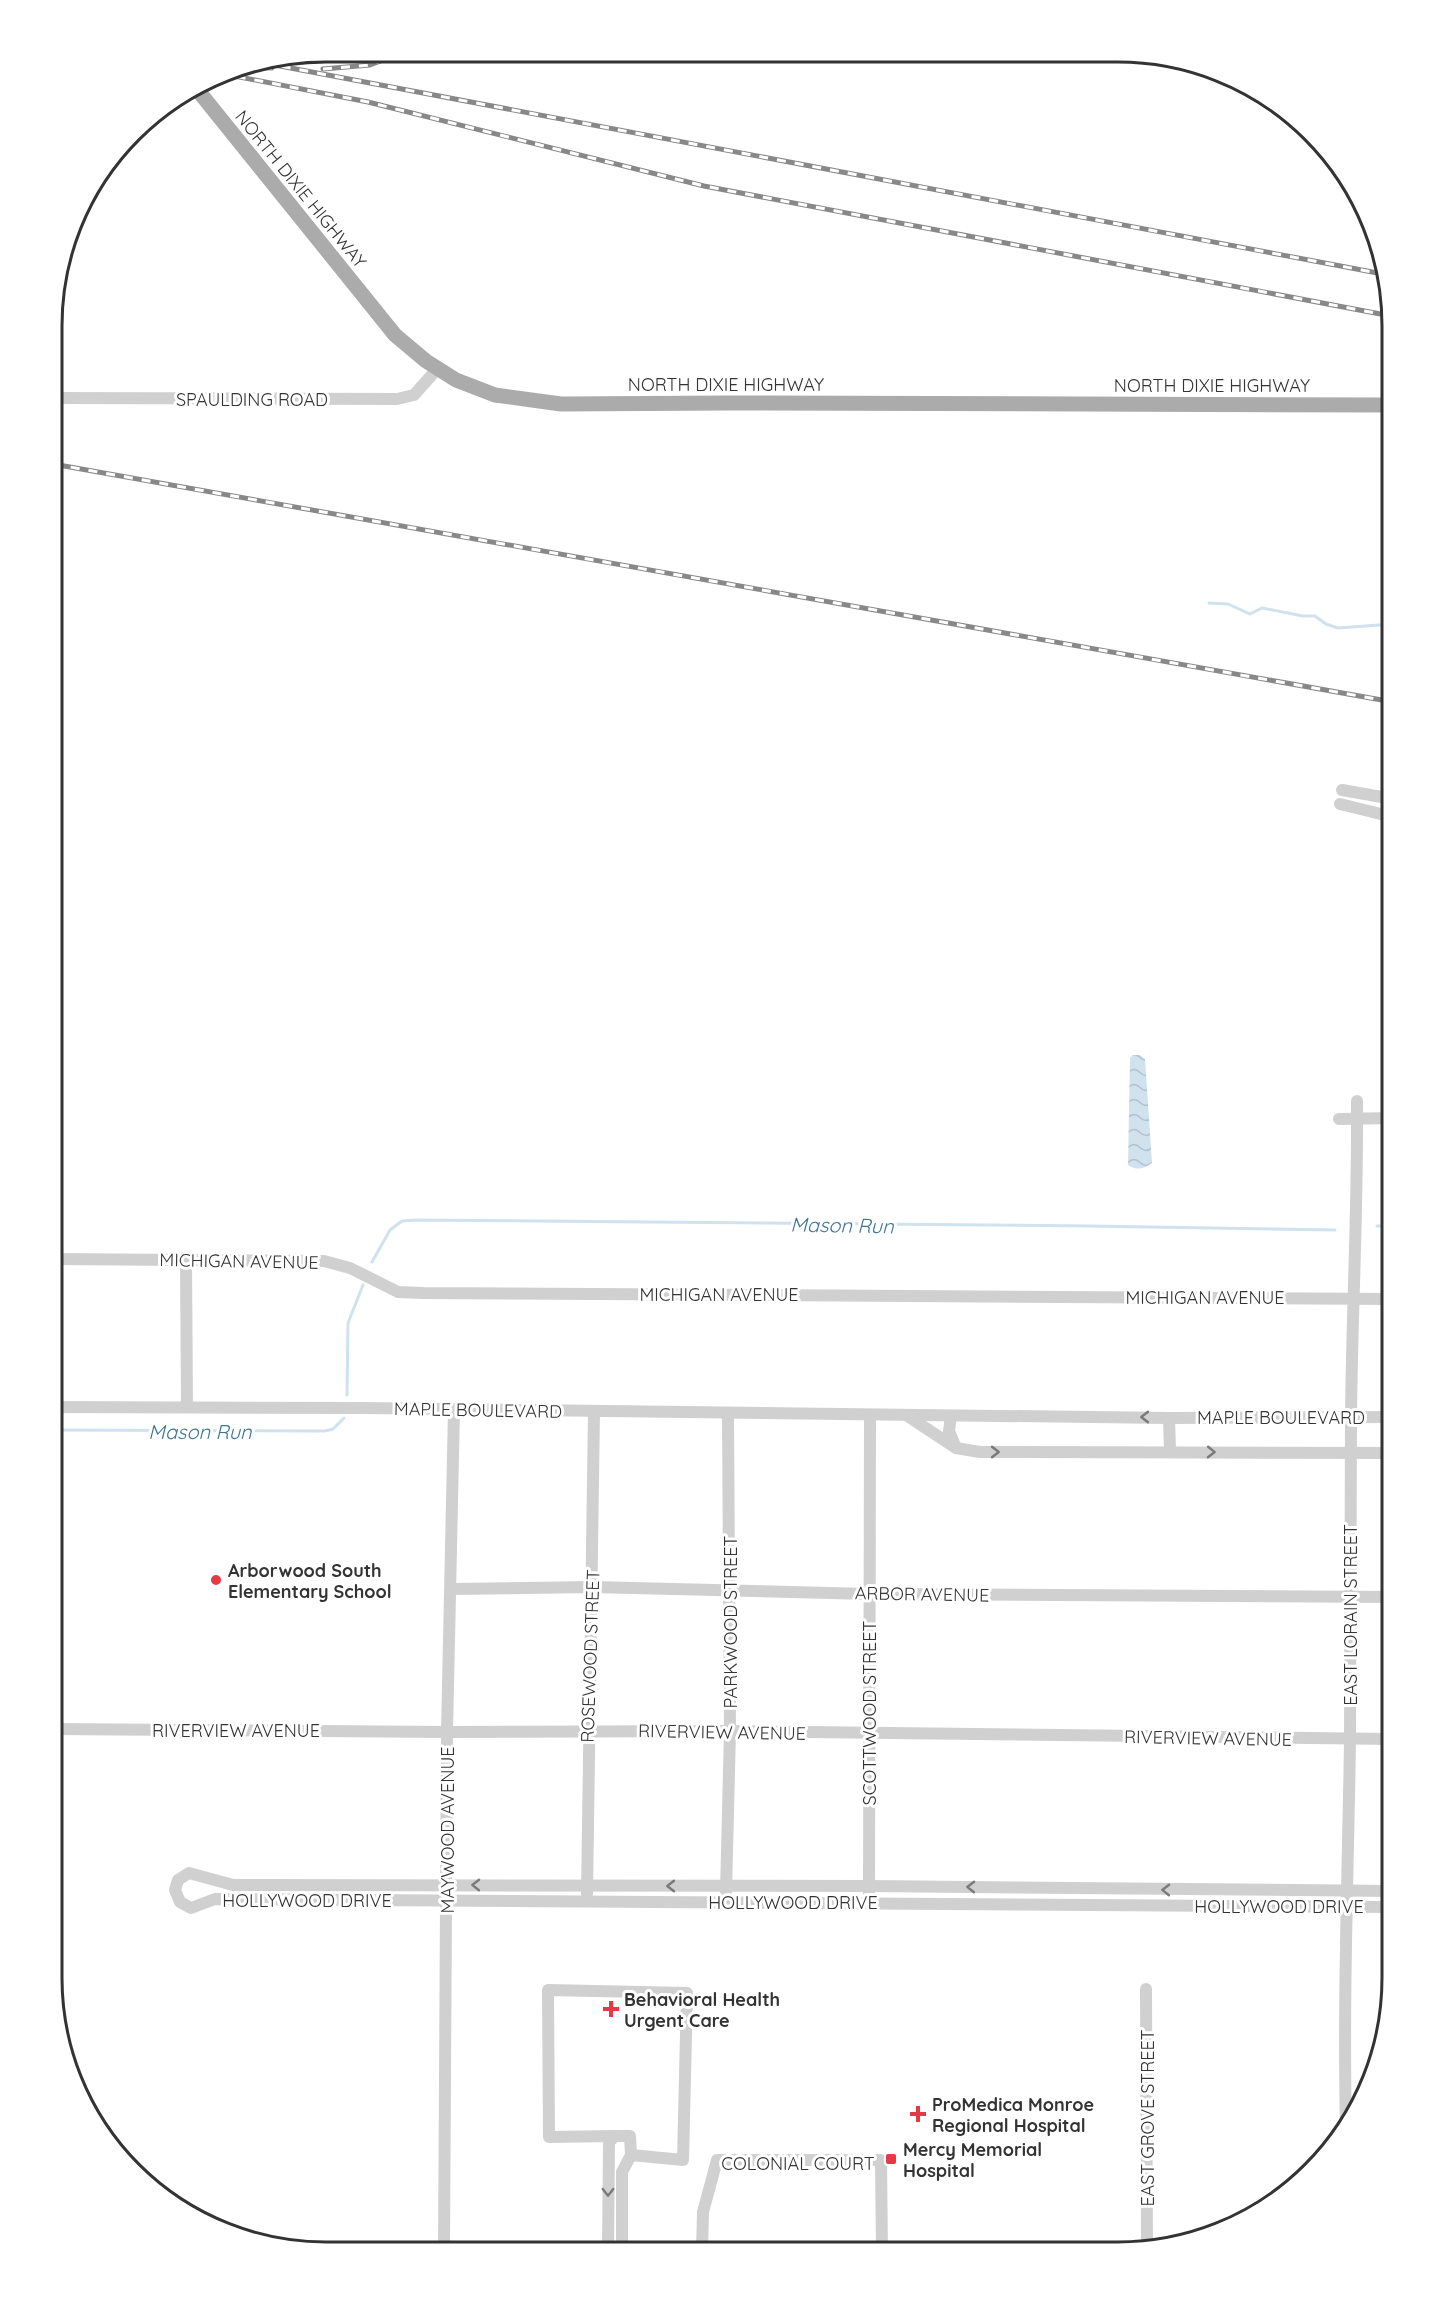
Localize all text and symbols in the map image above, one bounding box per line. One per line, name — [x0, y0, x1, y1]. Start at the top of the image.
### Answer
street label: NORTH DIXIE HIGHWAY — [230, 105, 372, 273]
street label: NORTH DIXIE HIGHWAY — [628, 373, 824, 396]
street label: NORTH DIXIE HIGHWAY — [1114, 374, 1310, 397]
street label: SPAULDING ROAD — [176, 388, 328, 411]
water label: Mason Run — [790, 1212, 894, 1238]
street label: MICHIGAN AVENUE — [159, 1248, 319, 1274]
street label: MICHIGAN AVENUE — [639, 1283, 799, 1306]
street label: MICHIGAN AVENUE — [1125, 1286, 1285, 1309]
street label: MAPLE BOULEVARD — [394, 1397, 562, 1423]
street label: MAPLE BOULEVARD — [1197, 1406, 1365, 1429]
one-way arrow — [1141, 1411, 1150, 1423]
water label: Mason Run — [148, 1419, 252, 1444]
one-way arrow — [990, 1446, 999, 1458]
one-way arrow — [1206, 1446, 1215, 1458]
street label: EAST LORAIN STREET — [1339, 1524, 1362, 1706]
street label: PARKWOOD STREET — [719, 1535, 742, 1708]
place label: Arborwood South Elementary School — [228, 1559, 392, 1603]
street label: ROSEWOOD STREET — [575, 1569, 605, 1743]
marker: Arborwood South Elementary School — [209, 1573, 223, 1587]
street label: ARBOR AVENUE — [855, 1581, 989, 1607]
street label: SCOTTWOOD STREET — [858, 1620, 881, 1805]
street label: RIVERVIEW AVENUE — [152, 1719, 320, 1742]
street label: RIVERVIEW AVENUE — [638, 1719, 806, 1745]
street label: RIVERVIEW AVENUE — [1124, 1725, 1292, 1751]
street label: MAYWOOD AVENUE — [436, 1747, 459, 1913]
one-way arrow — [471, 1879, 480, 1891]
one-way arrow — [666, 1880, 675, 1892]
one-way arrow — [966, 1881, 975, 1893]
one-way arrow — [1161, 1883, 1170, 1896]
street label: HOLLYWOOD DRIVE — [222, 1889, 392, 1912]
street label: HOLLYWOOD DRIVE — [708, 1891, 878, 1914]
street label: HOLLYWOOD DRIVE — [1194, 1895, 1364, 1918]
place label: Behavioral Health Urgent Care — [624, 1988, 780, 2032]
marker: Behavioral Health Urgent Care — [602, 2000, 620, 2018]
street label: EAST GROVE STREET — [1136, 2029, 1159, 2207]
place label: ProMedica Monroe Regional Hospital — [932, 2093, 1094, 2137]
marker: ProMedica Monroe Regional Hospital — [909, 2105, 927, 2123]
place label: Mercy Memorial Hospital — [903, 2138, 1042, 2182]
street label: COLONIAL COURT — [721, 2152, 875, 2175]
marker: Mercy Memorial Hospital — [884, 2152, 898, 2166]
one-way arrow — [602, 2187, 615, 2196]

